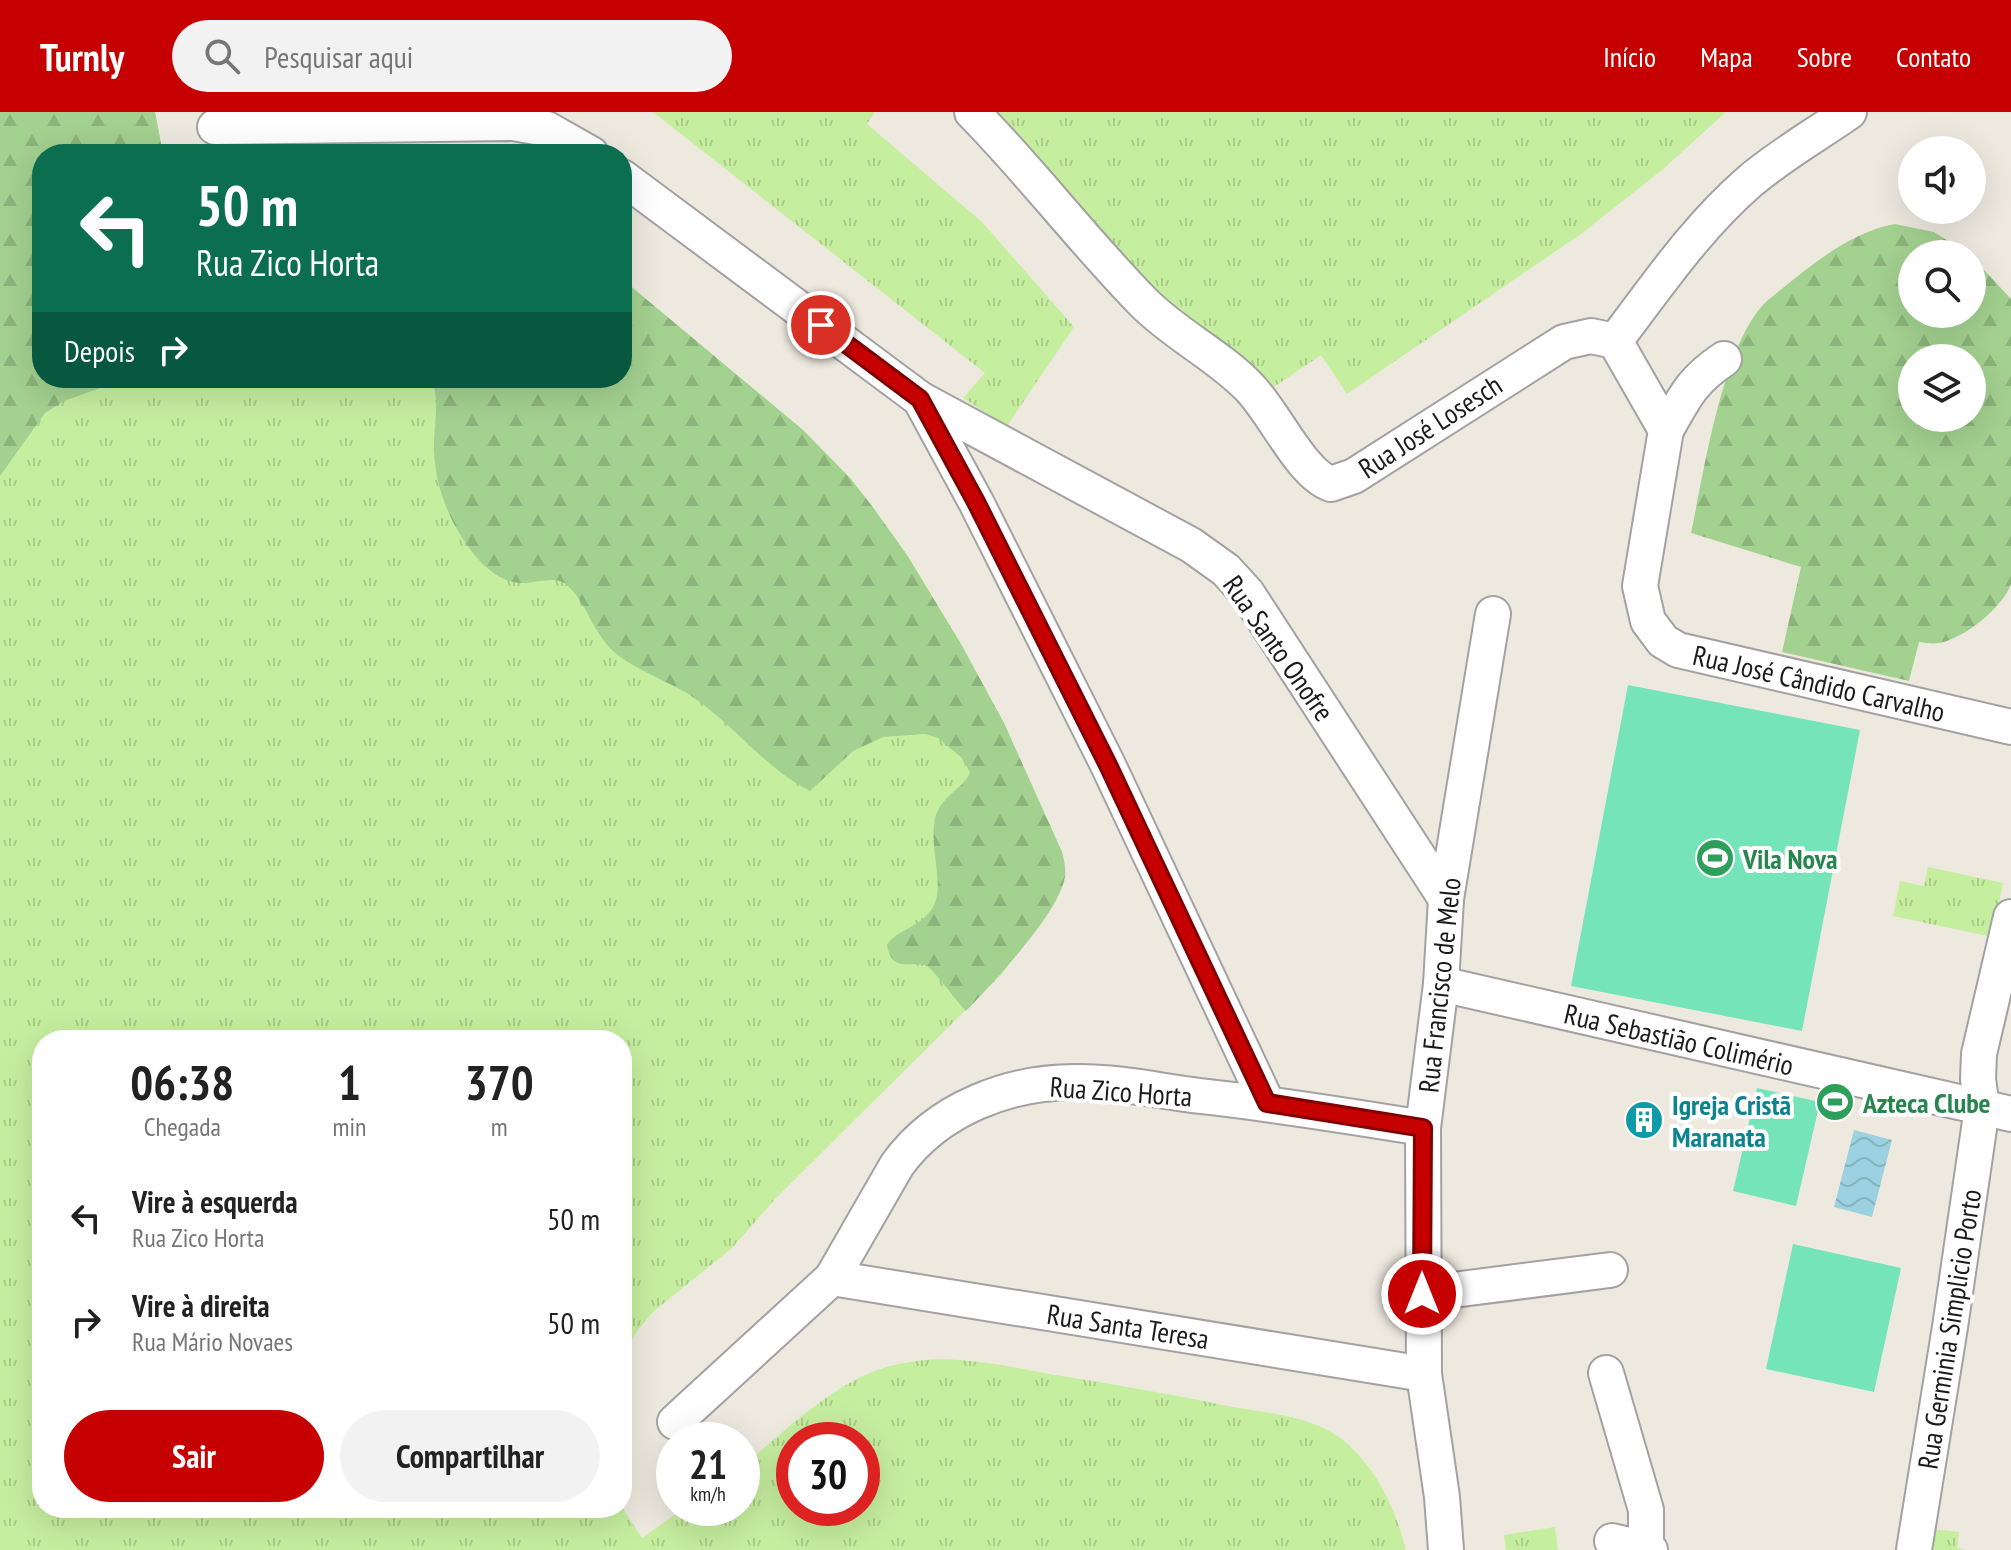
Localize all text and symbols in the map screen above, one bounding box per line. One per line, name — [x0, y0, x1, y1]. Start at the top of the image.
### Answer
search box — [172, 20, 732, 92]
text: Turnly — [40, 32, 124, 81]
icon: search — [200, 34, 244, 78]
text: Pesquisar aqui — [264, 37, 413, 76]
text: Início — [1603, 38, 1656, 75]
text: Mapa — [1700, 38, 1753, 75]
text: Sobre — [1797, 38, 1852, 75]
text: Contato — [1896, 38, 1971, 75]
map controls — [1898, 136, 1986, 432]
button: sound — [1898, 136, 1986, 224]
text: 50 m — [196, 169, 298, 241]
icon: left — [64, 176, 168, 280]
text: Rua Zico Horta — [196, 239, 379, 286]
button: search — [1898, 240, 1986, 328]
pin — [787, 291, 855, 359]
icon: arrive — [799, 303, 843, 347]
icon: right — [151, 328, 195, 372]
text: Depois — [64, 331, 135, 370]
button: layers — [1898, 344, 1986, 432]
street label: Rua José Losesch — [1351, 366, 1509, 486]
street label: Rua Santo Onofre — [1215, 568, 1343, 728]
street label: Rua José Cândido Carvalho — [1689, 636, 1949, 730]
sports icon: Vila Nova — [1694, 837, 1736, 879]
place label: Vila Nova — [1742, 840, 1838, 877]
street label: Rua Francisco de Melo — [1409, 876, 1469, 1094]
street label: Rua Sebastião Colimério — [1561, 995, 1797, 1083]
text: 06:38 — [130, 1051, 234, 1113]
text: 1 — [338, 1051, 361, 1113]
text: 370 — [465, 1051, 534, 1113]
street label: Rua Zico Horta — [1049, 1068, 1193, 1114]
sports icon: Azteca Clube — [1814, 1081, 1856, 1123]
place label: Azteca Clube — [1862, 1084, 1991, 1121]
place label: Igreja Cristã Maranata — [1672, 1086, 1791, 1155]
building icon: Igreja Cristã Maranata — [1623, 1099, 1665, 1141]
text: Chegada — [144, 1110, 221, 1143]
text: min — [332, 1110, 366, 1143]
text: m — [491, 1110, 508, 1143]
text: Vire à esquerda — [132, 1182, 298, 1221]
street label: Rua Germinia Simplicio Porto — [1909, 1187, 1989, 1471]
icon: left — [64, 1196, 108, 1240]
text: 50 m — [547, 1199, 600, 1238]
text: Rua Zico Horta — [132, 1221, 264, 1254]
position arrow — [1380, 1252, 1464, 1336]
text: Vire à direita — [132, 1286, 270, 1325]
street label: Rua Santa Teresa — [1044, 1295, 1212, 1357]
icon: right — [64, 1300, 108, 1344]
text: 50 m — [547, 1303, 600, 1342]
text: Rua Mário Novaes — [132, 1325, 293, 1358]
button: Sair — [64, 1410, 324, 1502]
button: Compartilhar — [340, 1410, 600, 1502]
speed limit sign: 30 — [776, 1422, 880, 1526]
text: 21 — [689, 1438, 727, 1490]
text: km/h — [690, 1481, 726, 1507]

